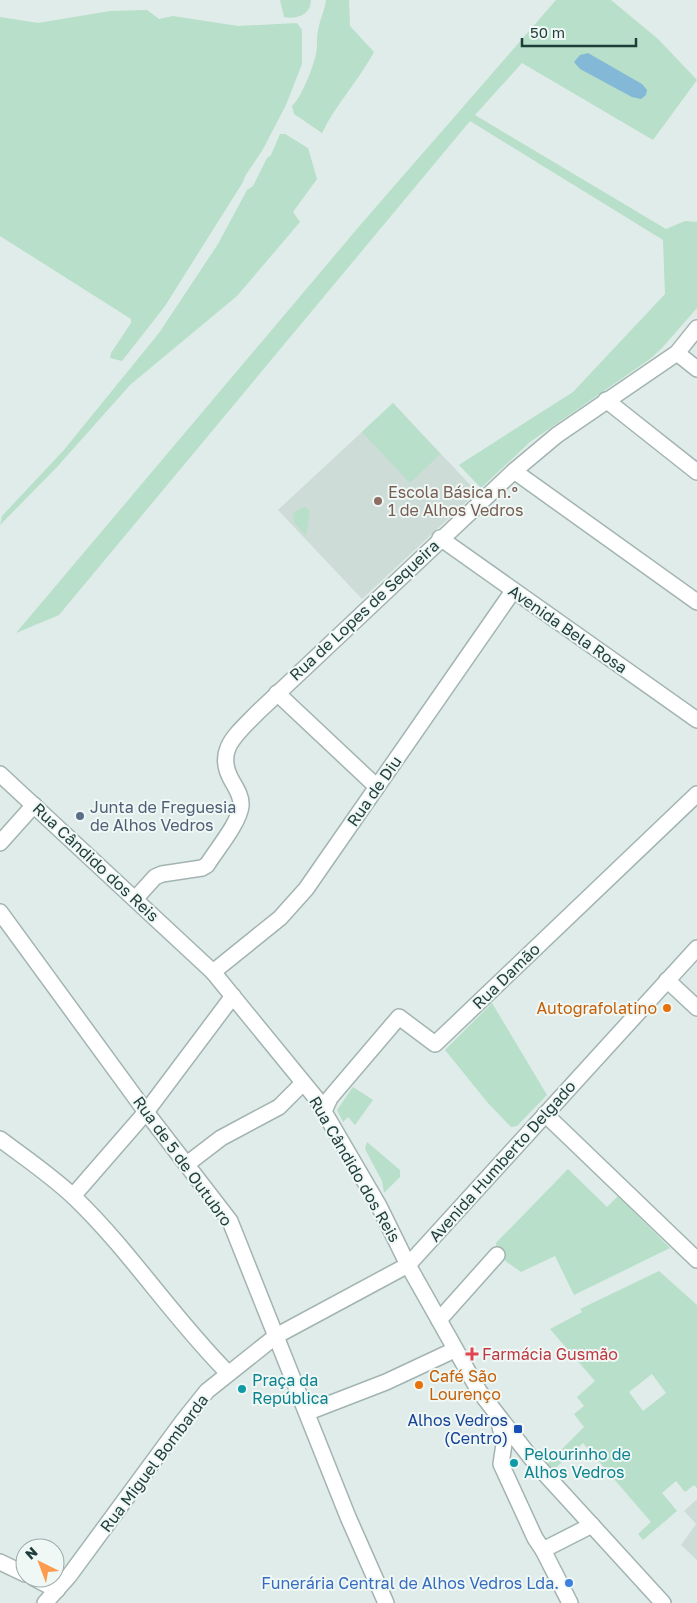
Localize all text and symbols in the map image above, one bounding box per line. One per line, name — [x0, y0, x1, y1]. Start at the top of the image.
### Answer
scale bar — [522, 15, 636, 47]
text: 50 m — [530, 23, 565, 41]
place label: Escola Básica n.º 1 de Alhos Vedros — [388, 482, 523, 520]
marker: Escola Básica n.º 1 de Alhos Vedros — [372, 495, 384, 507]
street label: Rua de Lopes de Sequeira — [285, 535, 443, 685]
street label: Avenida Bela Rosa — [505, 580, 631, 678]
street label: Rua de Diu — [342, 752, 406, 830]
place label: Junta de Freguesia de Alhos Vedros — [90, 797, 236, 835]
street label: Rua Cândido dos Reis — [29, 798, 163, 926]
marker: Junta de Freguesia de Alhos Vedros — [74, 810, 86, 822]
street label: Rua Damão — [468, 939, 544, 1013]
place label: Autografolatino — [537, 998, 657, 1018]
marker: Autografolatino — [661, 1002, 673, 1014]
street label: Avenida Humberto Delgado — [424, 1076, 580, 1246]
street label: Rua de 5 de Outubro — [129, 1092, 237, 1230]
street label: Rua Cândido dos Reis — [305, 1092, 405, 1246]
place label: Farmácia Gusmão — [482, 1344, 618, 1364]
marker: Farmácia Gusmão — [466, 1348, 478, 1360]
place label: Café São Lourenço — [429, 1366, 501, 1404]
place label: Praça da República — [252, 1370, 329, 1408]
marker: Café São Lourenço — [413, 1379, 425, 1391]
marker: Praça da República — [236, 1383, 248, 1395]
street label: Rua Miguel Bombarda — [96, 1390, 212, 1536]
place label: Alhos Vedros (Centro) — [408, 1410, 508, 1448]
marker: Alhos Vedros (Centro) — [512, 1423, 524, 1435]
place label: Pelourinho de Alhos Vedros — [524, 1444, 631, 1482]
marker: Pelourinho de Alhos Vedros — [508, 1457, 520, 1469]
north arrow — [15, 1538, 65, 1588]
text: N — [21, 1543, 41, 1563]
place label: Funerária Central de Alhos Vedros Lda. — [261, 1573, 559, 1593]
marker: Funerária Central de Alhos Vedros Lda. — [563, 1577, 575, 1589]

